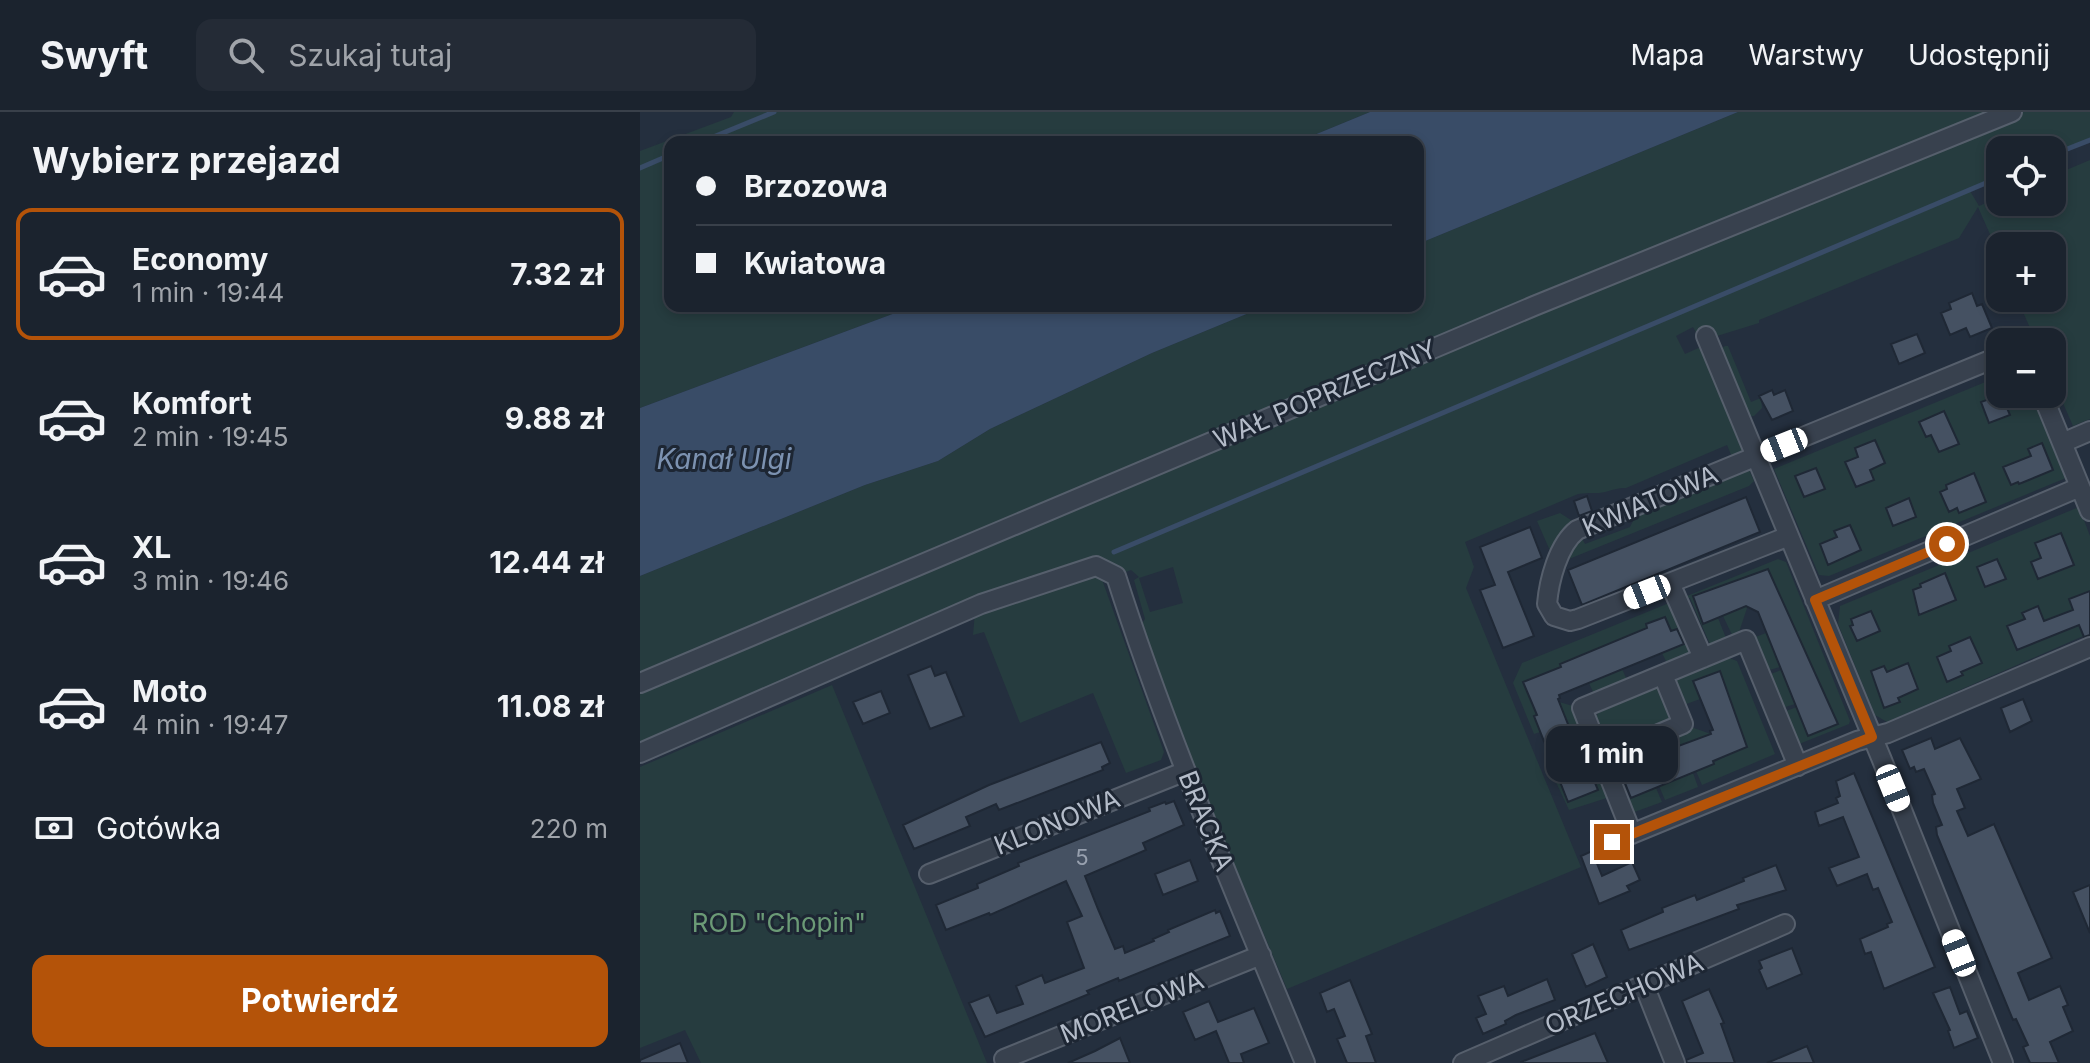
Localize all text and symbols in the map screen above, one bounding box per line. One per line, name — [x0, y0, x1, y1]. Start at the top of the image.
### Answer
search box — [196, 19, 756, 91]
text: Swyft — [40, 32, 148, 78]
icon: search — [224, 33, 268, 77]
text: Szukaj tutaj — [288, 37, 452, 73]
text: Mapa — [1630, 38, 1705, 72]
text: Warstwy — [1749, 38, 1864, 72]
text: Udostępnij — [1908, 38, 2050, 72]
map controls — [1986, 136, 2066, 408]
button: locate — [1986, 136, 2066, 216]
text: Wybierz przejazd — [32, 138, 341, 182]
text: Brzozowa — [744, 168, 888, 204]
button: + — [1986, 232, 2066, 312]
icon: car — [36, 238, 108, 310]
text: Economy — [132, 241, 268, 277]
text: Kwiatowa — [744, 245, 886, 281]
text: 7.32 zł — [510, 256, 604, 292]
text: 1 min · 19:44 — [132, 277, 284, 308]
button: − — [1986, 328, 2066, 408]
street label: WAŁ POPRZECZNY — [1209, 333, 1441, 455]
icon: car — [36, 382, 108, 454]
text: Komfort — [132, 385, 252, 421]
text: 9.88 zł — [505, 400, 604, 436]
text: 2 min · 19:45 — [132, 421, 289, 452]
car — [1757, 425, 1811, 465]
water label: Kanał Ulgi — [657, 442, 793, 476]
street label: KWIATOWA — [1578, 458, 1722, 543]
icon: car — [36, 526, 108, 598]
route start — [1929, 526, 1965, 562]
text: XL — [132, 529, 171, 565]
text: 12.44 zł — [489, 544, 604, 580]
text: 3 min · 19:46 — [132, 565, 289, 596]
car — [1620, 572, 1674, 612]
icon: car — [36, 670, 108, 742]
text: Moto — [132, 673, 207, 709]
text: 11.08 zł — [497, 688, 604, 724]
text: 4 min · 19:47 — [132, 709, 288, 740]
callout: 1 min — [1546, 726, 1678, 782]
text: 1 min — [1580, 738, 1644, 769]
car — [1873, 761, 1913, 815]
street label: BRACKA — [1172, 766, 1241, 875]
street label: KLONOWA — [989, 782, 1124, 861]
icon: cash — [32, 806, 76, 850]
text: Gotówka — [96, 810, 221, 846]
text: 220 m — [530, 813, 608, 844]
route end — [1594, 824, 1630, 860]
house number: 5 — [1075, 844, 1089, 870]
park label: ROD "Chopin" — [692, 907, 866, 938]
car — [1939, 926, 1979, 980]
street label: ORZECHOWA — [1540, 946, 1708, 1041]
button: Potwierdź — [32, 955, 608, 1047]
street label: MORELOWA — [1056, 964, 1208, 1049]

